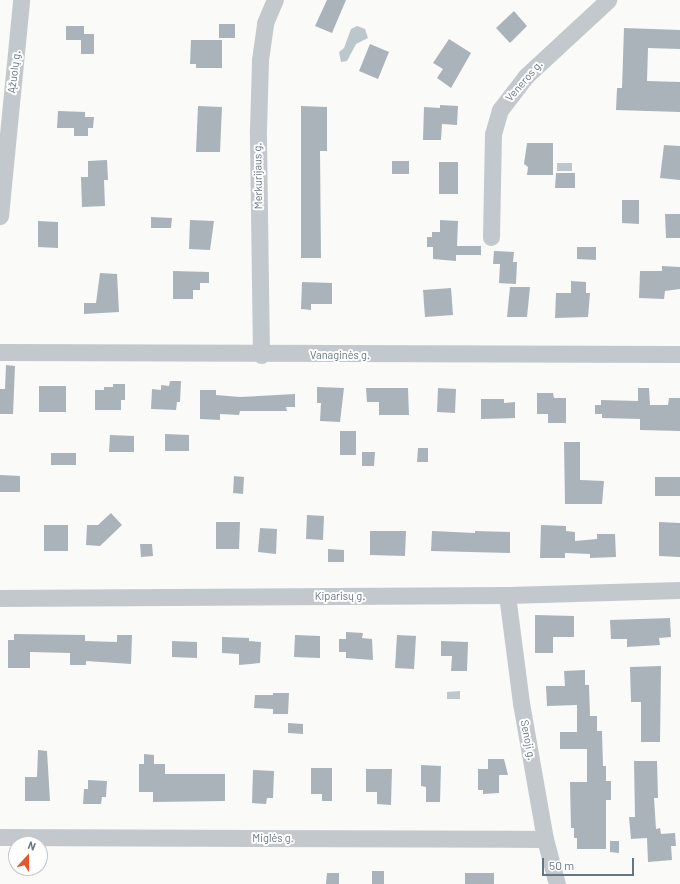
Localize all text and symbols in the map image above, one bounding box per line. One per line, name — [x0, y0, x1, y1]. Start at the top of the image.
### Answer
street label: Ąžuolų g. — [5, 50, 23, 94]
street label: Veneros g. — [503, 58, 545, 104]
street label: Merkurijaus g. — [251, 143, 265, 209]
street label: Vanaginės g. — [310, 348, 370, 362]
street label: Kiparisų g. — [315, 589, 365, 603]
street label: Senoji g. — [518, 719, 538, 761]
street label: Miglės g. — [252, 831, 294, 845]
north arrow — [8, 836, 48, 876]
text: N — [26, 838, 38, 853]
scale bar — [544, 850, 636, 876]
text: 50 m — [549, 858, 574, 872]

